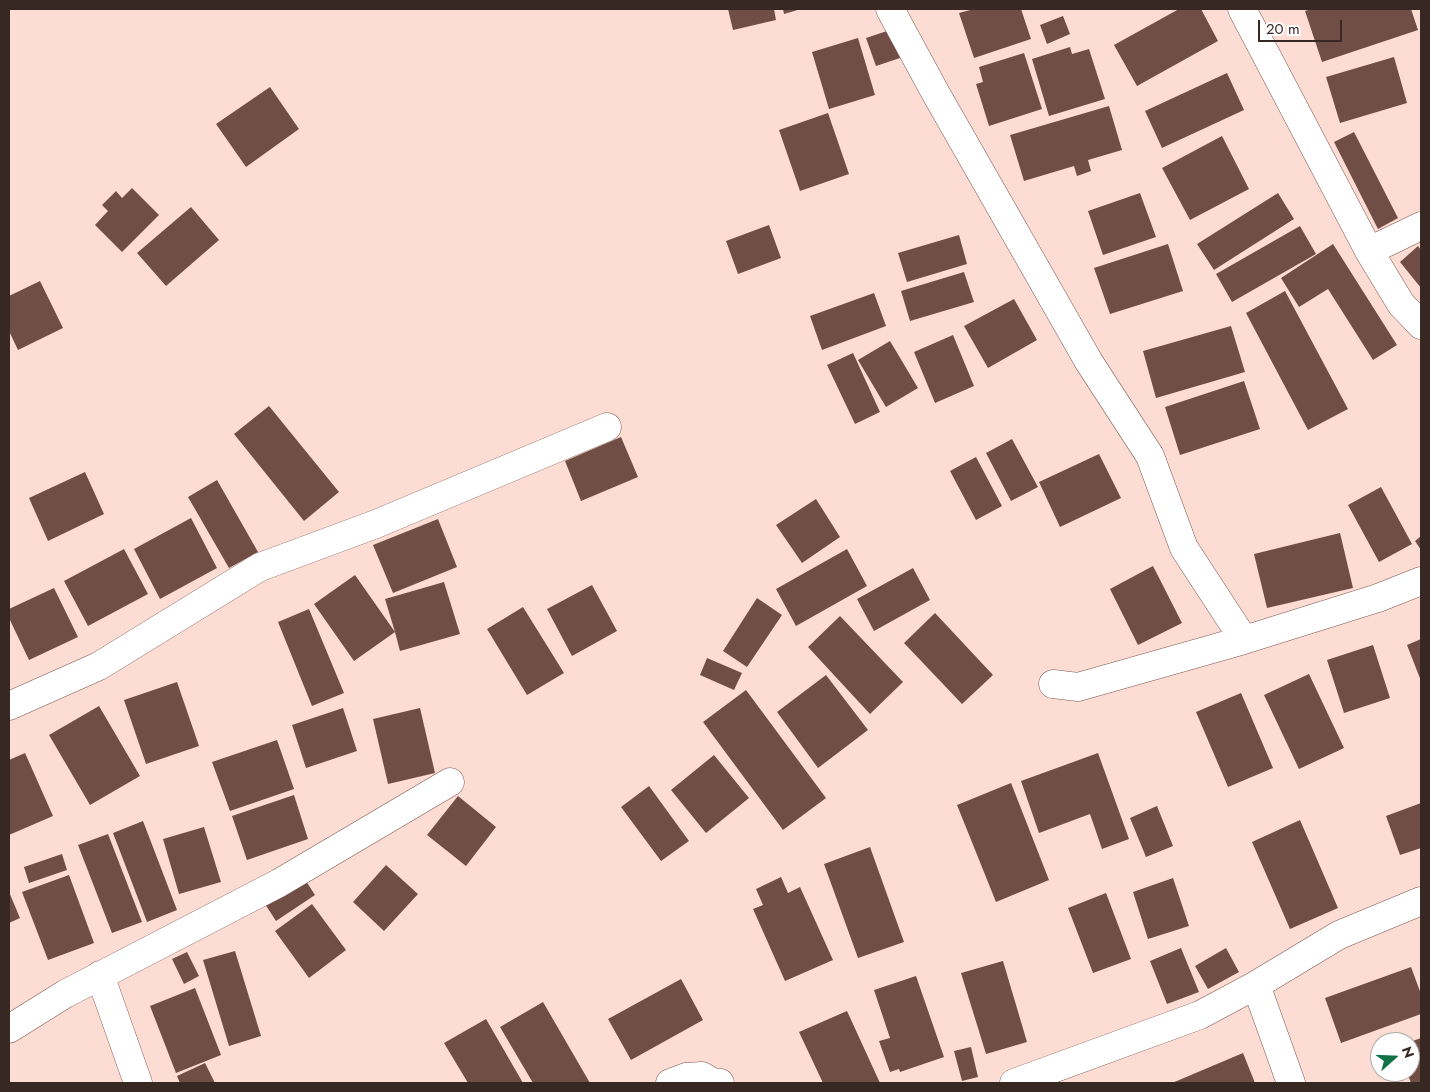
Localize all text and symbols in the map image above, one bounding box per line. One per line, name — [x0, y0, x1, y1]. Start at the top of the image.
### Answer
scale bar — [1260, 10, 1344, 42]
text: 20 m — [1266, 18, 1300, 40]
north arrow — [1370, 1032, 1420, 1082]
text: N — [1397, 1044, 1419, 1061]

